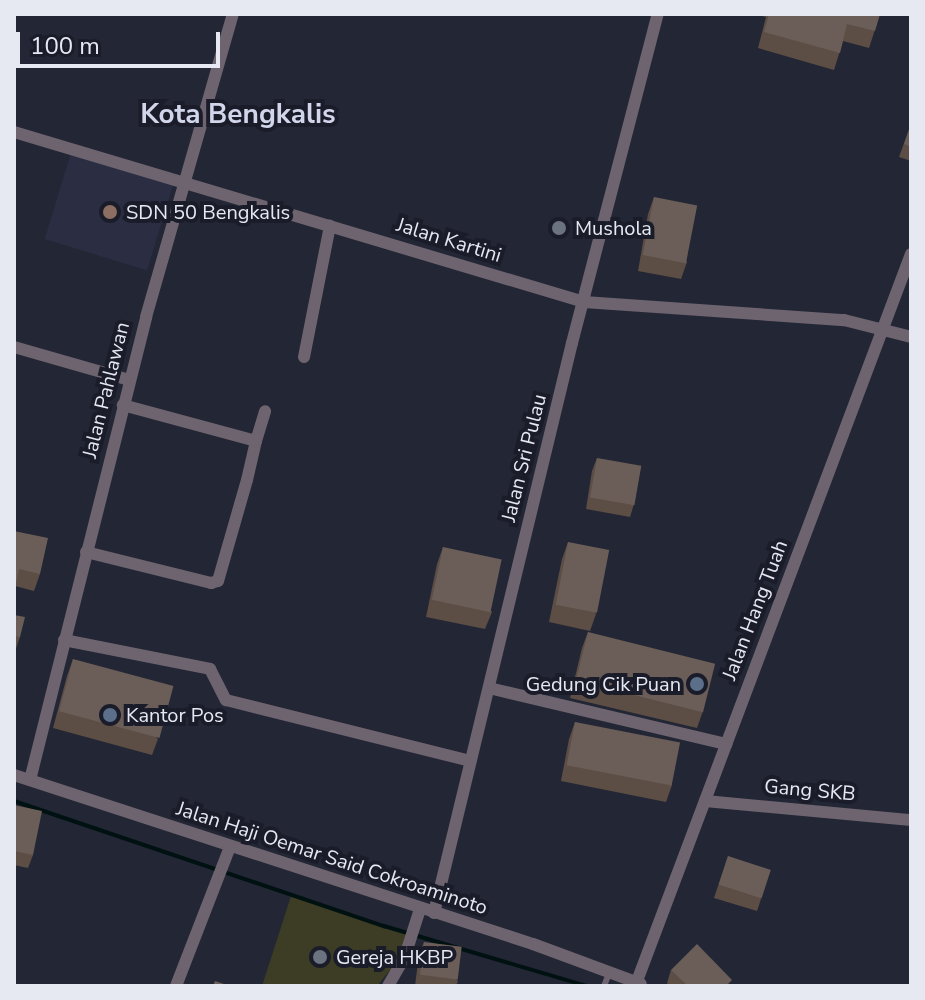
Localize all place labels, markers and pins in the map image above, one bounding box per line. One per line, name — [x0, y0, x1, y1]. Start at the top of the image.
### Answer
place label: SDN 50 Bengkalis — [126, 200, 290, 224]
marker: SDN 50 Bengkalis — [101, 203, 119, 221]
place label: Mushola — [575, 216, 652, 240]
marker: Mushola — [550, 219, 568, 237]
place label: Gedung Cik Puan — [526, 672, 681, 696]
marker: Gedung Cik Puan — [688, 675, 706, 693]
place label: Kantor Pos — [126, 703, 224, 727]
marker: Kantor Pos — [101, 706, 119, 724]
place label: Gereja HKBP — [336, 945, 453, 969]
marker: Gereja HKBP — [311, 948, 329, 966]

